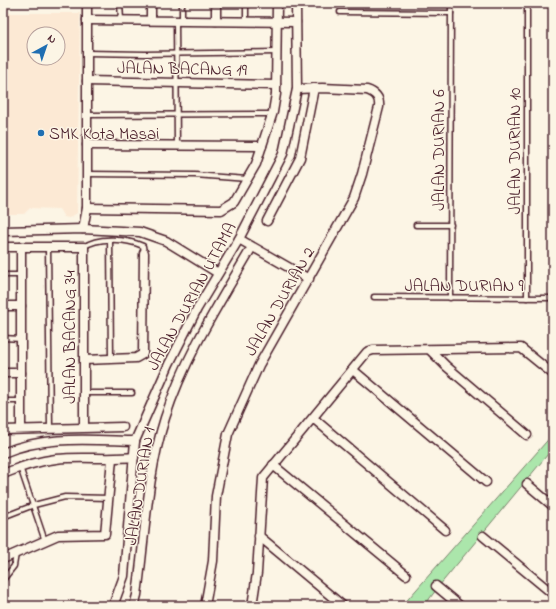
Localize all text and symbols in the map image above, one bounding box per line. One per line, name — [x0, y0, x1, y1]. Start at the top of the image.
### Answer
north arrow — [26, 26, 66, 66]
text: N — [44, 31, 60, 48]
street label: JALAN BACANG 19 — [117, 56, 247, 83]
street label: JALAN DURIAN 10 — [503, 88, 528, 214]
street label: JALAN DURIAN 6 — [427, 89, 452, 211]
place label: SMK Kota Masai — [49, 122, 159, 147]
marker: SMK Kota Masai — [36, 128, 46, 138]
street label: JALAN DURIAN UTAMA — [141, 218, 243, 375]
street label: JALAN DURIAN 2 — [239, 242, 322, 361]
street label: JALAN BACANG 34 — [58, 270, 83, 404]
street label: JALAN DURIAN 9 — [404, 274, 524, 299]
street label: JALAN DURIAN 1 — [119, 425, 162, 547]

